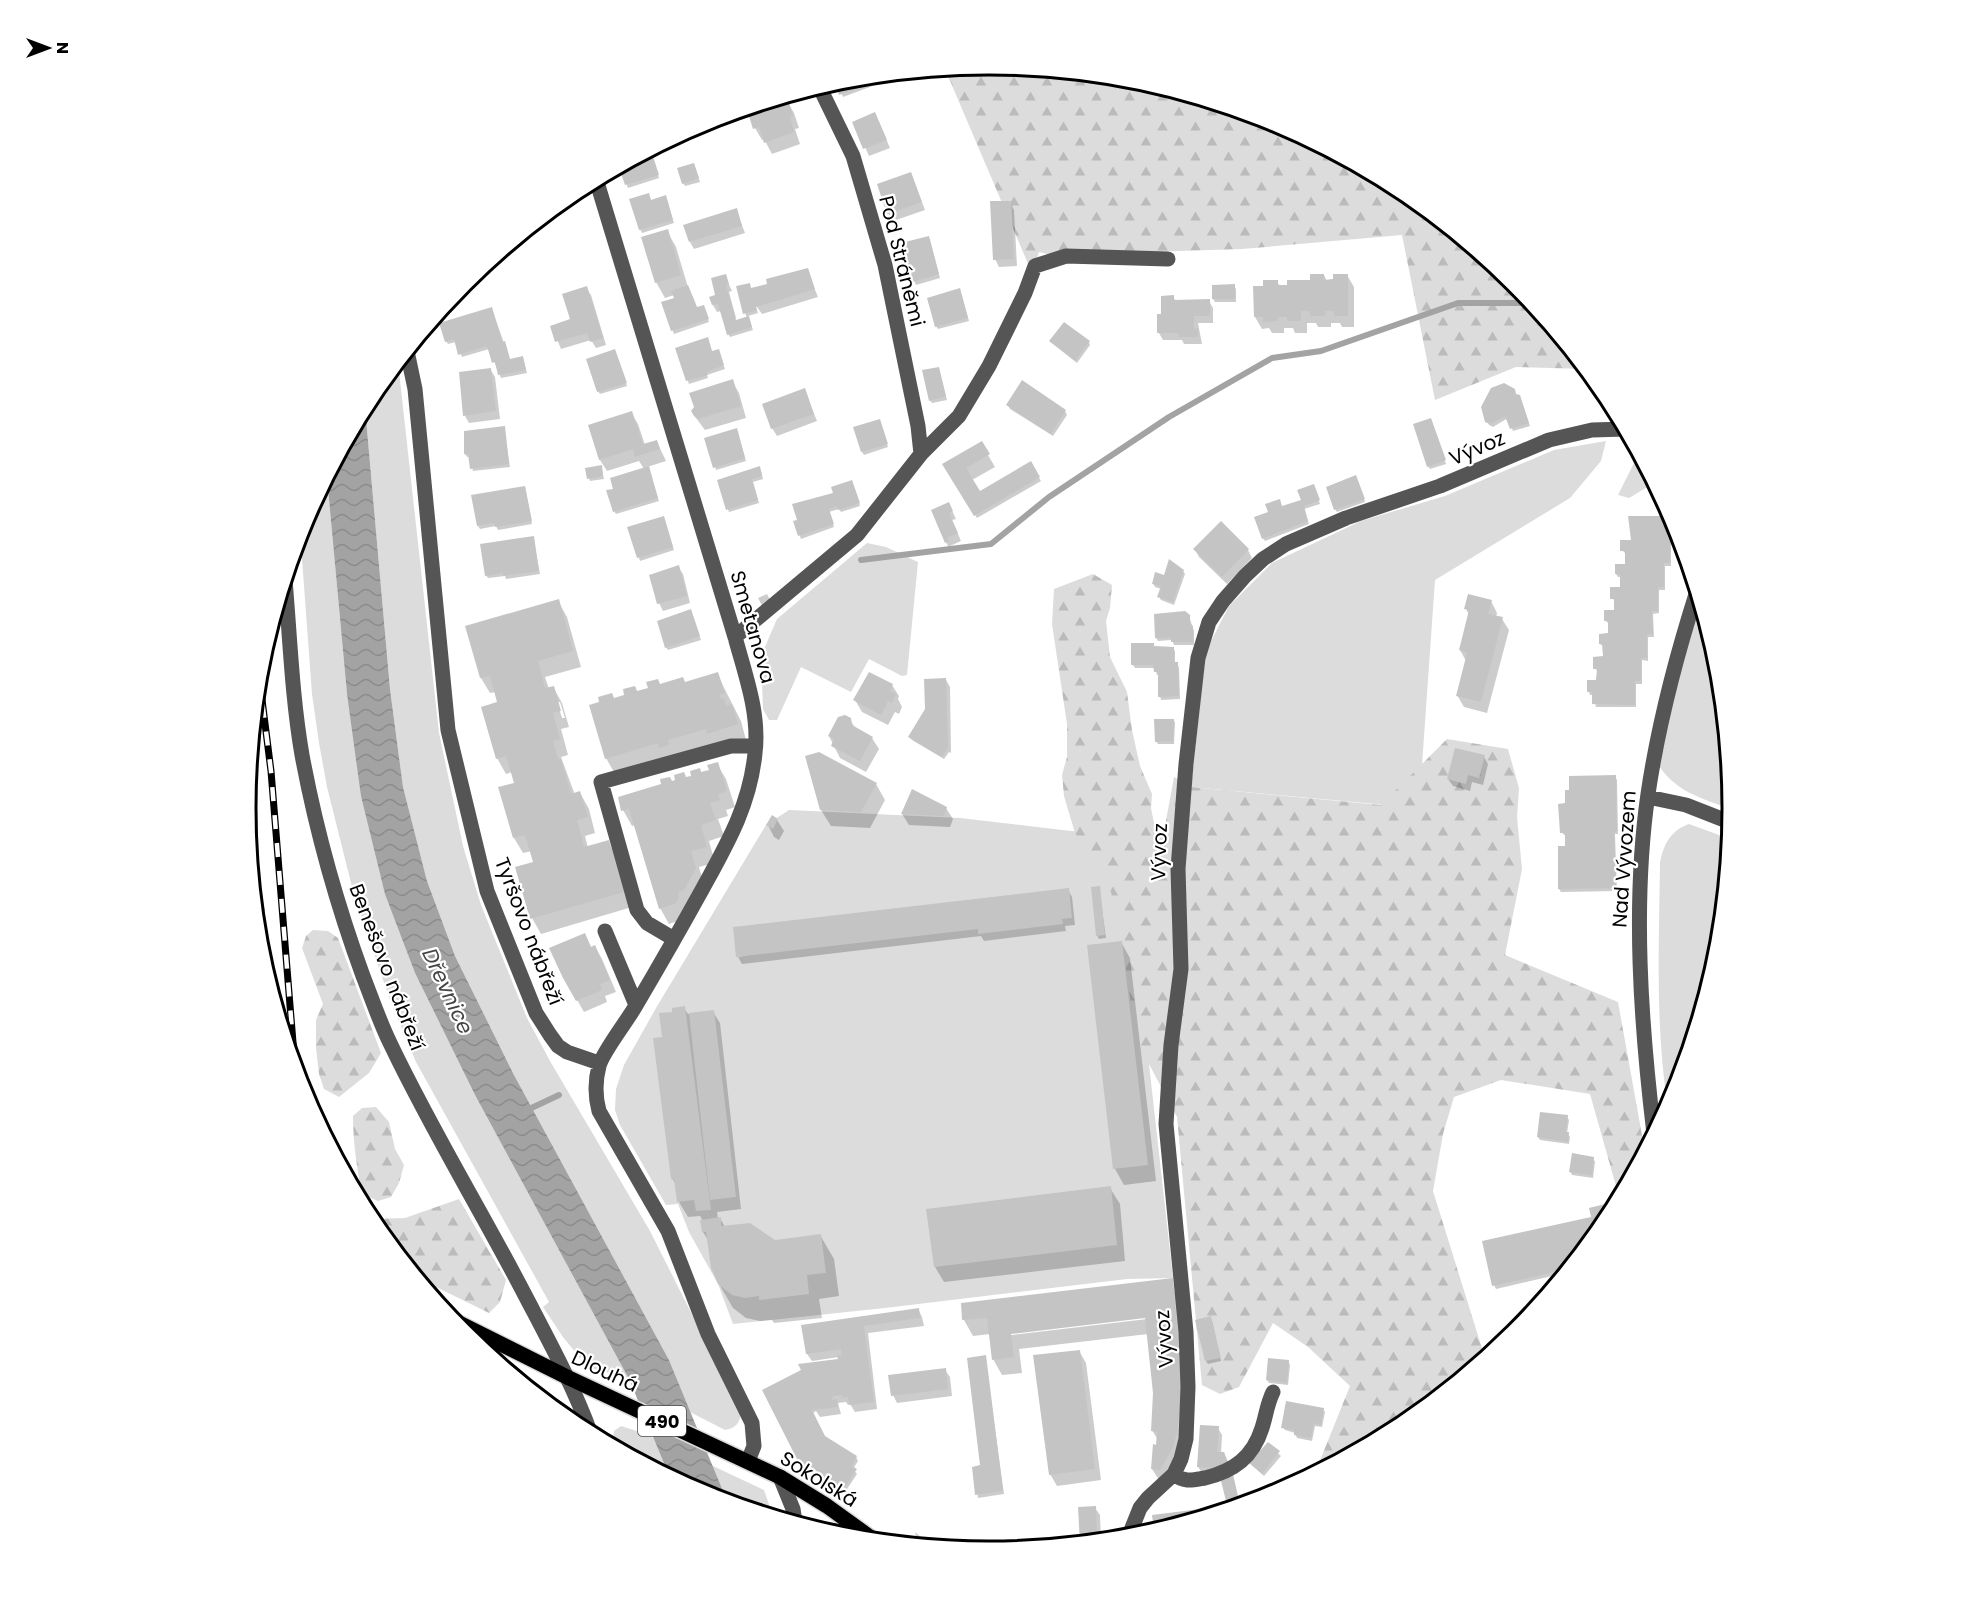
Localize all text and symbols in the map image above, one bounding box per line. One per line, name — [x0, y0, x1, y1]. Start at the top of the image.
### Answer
north arrow — [18, 18, 78, 78]
text: N — [51, 42, 74, 54]
street label: Pod Stráněmi — [872, 193, 932, 329]
street label: Vývoz — [1445, 424, 1509, 472]
street label: Smetanova — [724, 567, 782, 687]
street label: Nad Vývozem — [1605, 790, 1643, 928]
street label: Vývoz — [1144, 823, 1174, 881]
street label: Tyršovo nábřeží — [488, 853, 570, 1009]
street label: Benešovo nábřeží — [342, 880, 432, 1054]
water label: Dřevnice — [415, 943, 481, 1039]
street label: Vývoz — [1148, 1309, 1180, 1369]
street label: Dlouhá — [567, 1343, 643, 1399]
road number: 490 — [638, 1406, 686, 1436]
street label: Sokolská — [775, 1444, 863, 1514]

